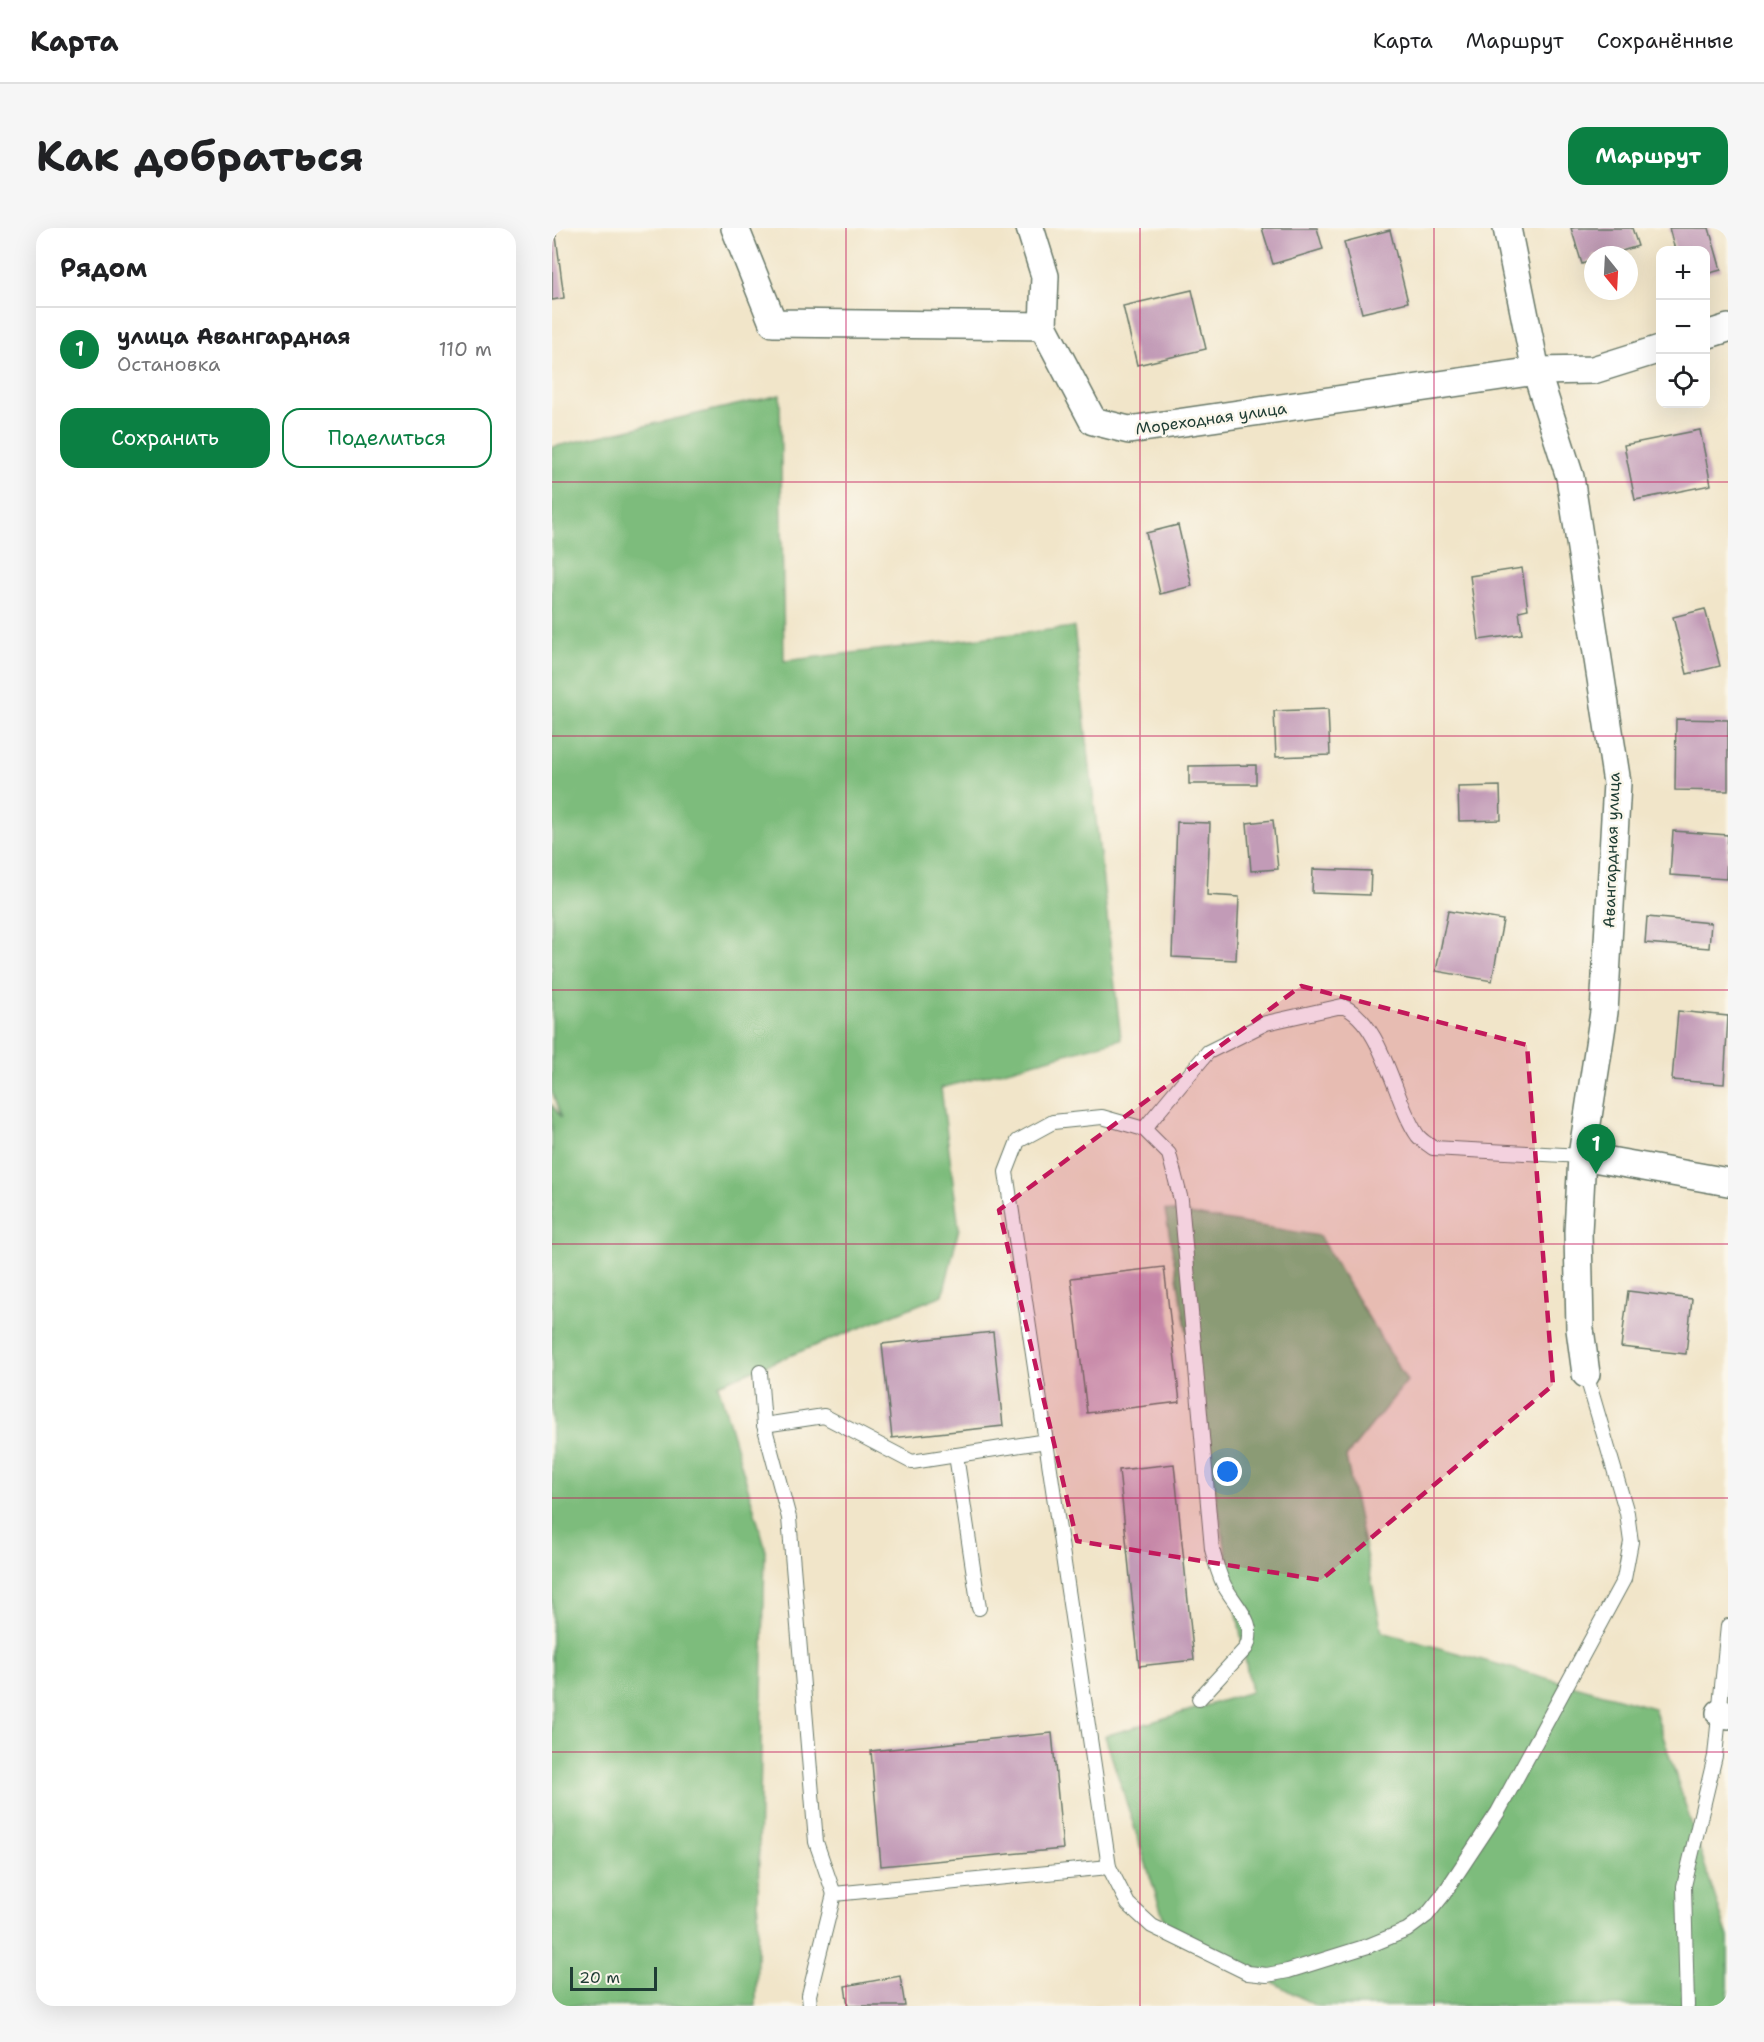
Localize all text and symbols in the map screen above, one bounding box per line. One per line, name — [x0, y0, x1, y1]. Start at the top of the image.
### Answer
text: Карта — [30, 22, 119, 60]
text: Карта — [1373, 27, 1433, 55]
text: Маршрут — [1466, 27, 1564, 55]
text: Сохранённые — [1597, 27, 1734, 55]
button: Маршрут — [1568, 127, 1728, 185]
text: Как добраться — [36, 128, 364, 184]
north arrow — [1584, 246, 1638, 300]
map controls — [1656, 246, 1710, 408]
button: + — [1656, 246, 1710, 300]
text: Рядом — [60, 250, 147, 285]
button: − — [1656, 300, 1710, 354]
text: улица Авангардная — [117, 322, 351, 351]
text: 1 — [75, 336, 84, 362]
text: 110 m — [438, 336, 492, 362]
text: Остановка — [117, 351, 221, 377]
button: locate — [1656, 354, 1710, 408]
street label: Мореходная улица — [1134, 397, 1288, 439]
button: Сохранить — [60, 408, 270, 468]
button: Поделиться — [282, 408, 492, 468]
street label: Авангардная улица — [1598, 772, 1625, 928]
pin: 1 — [1576, 1124, 1616, 1174]
your location — [1213, 1457, 1242, 1486]
scale bar — [570, 1964, 657, 1992]
text: 20 m — [579, 1967, 620, 1988]

